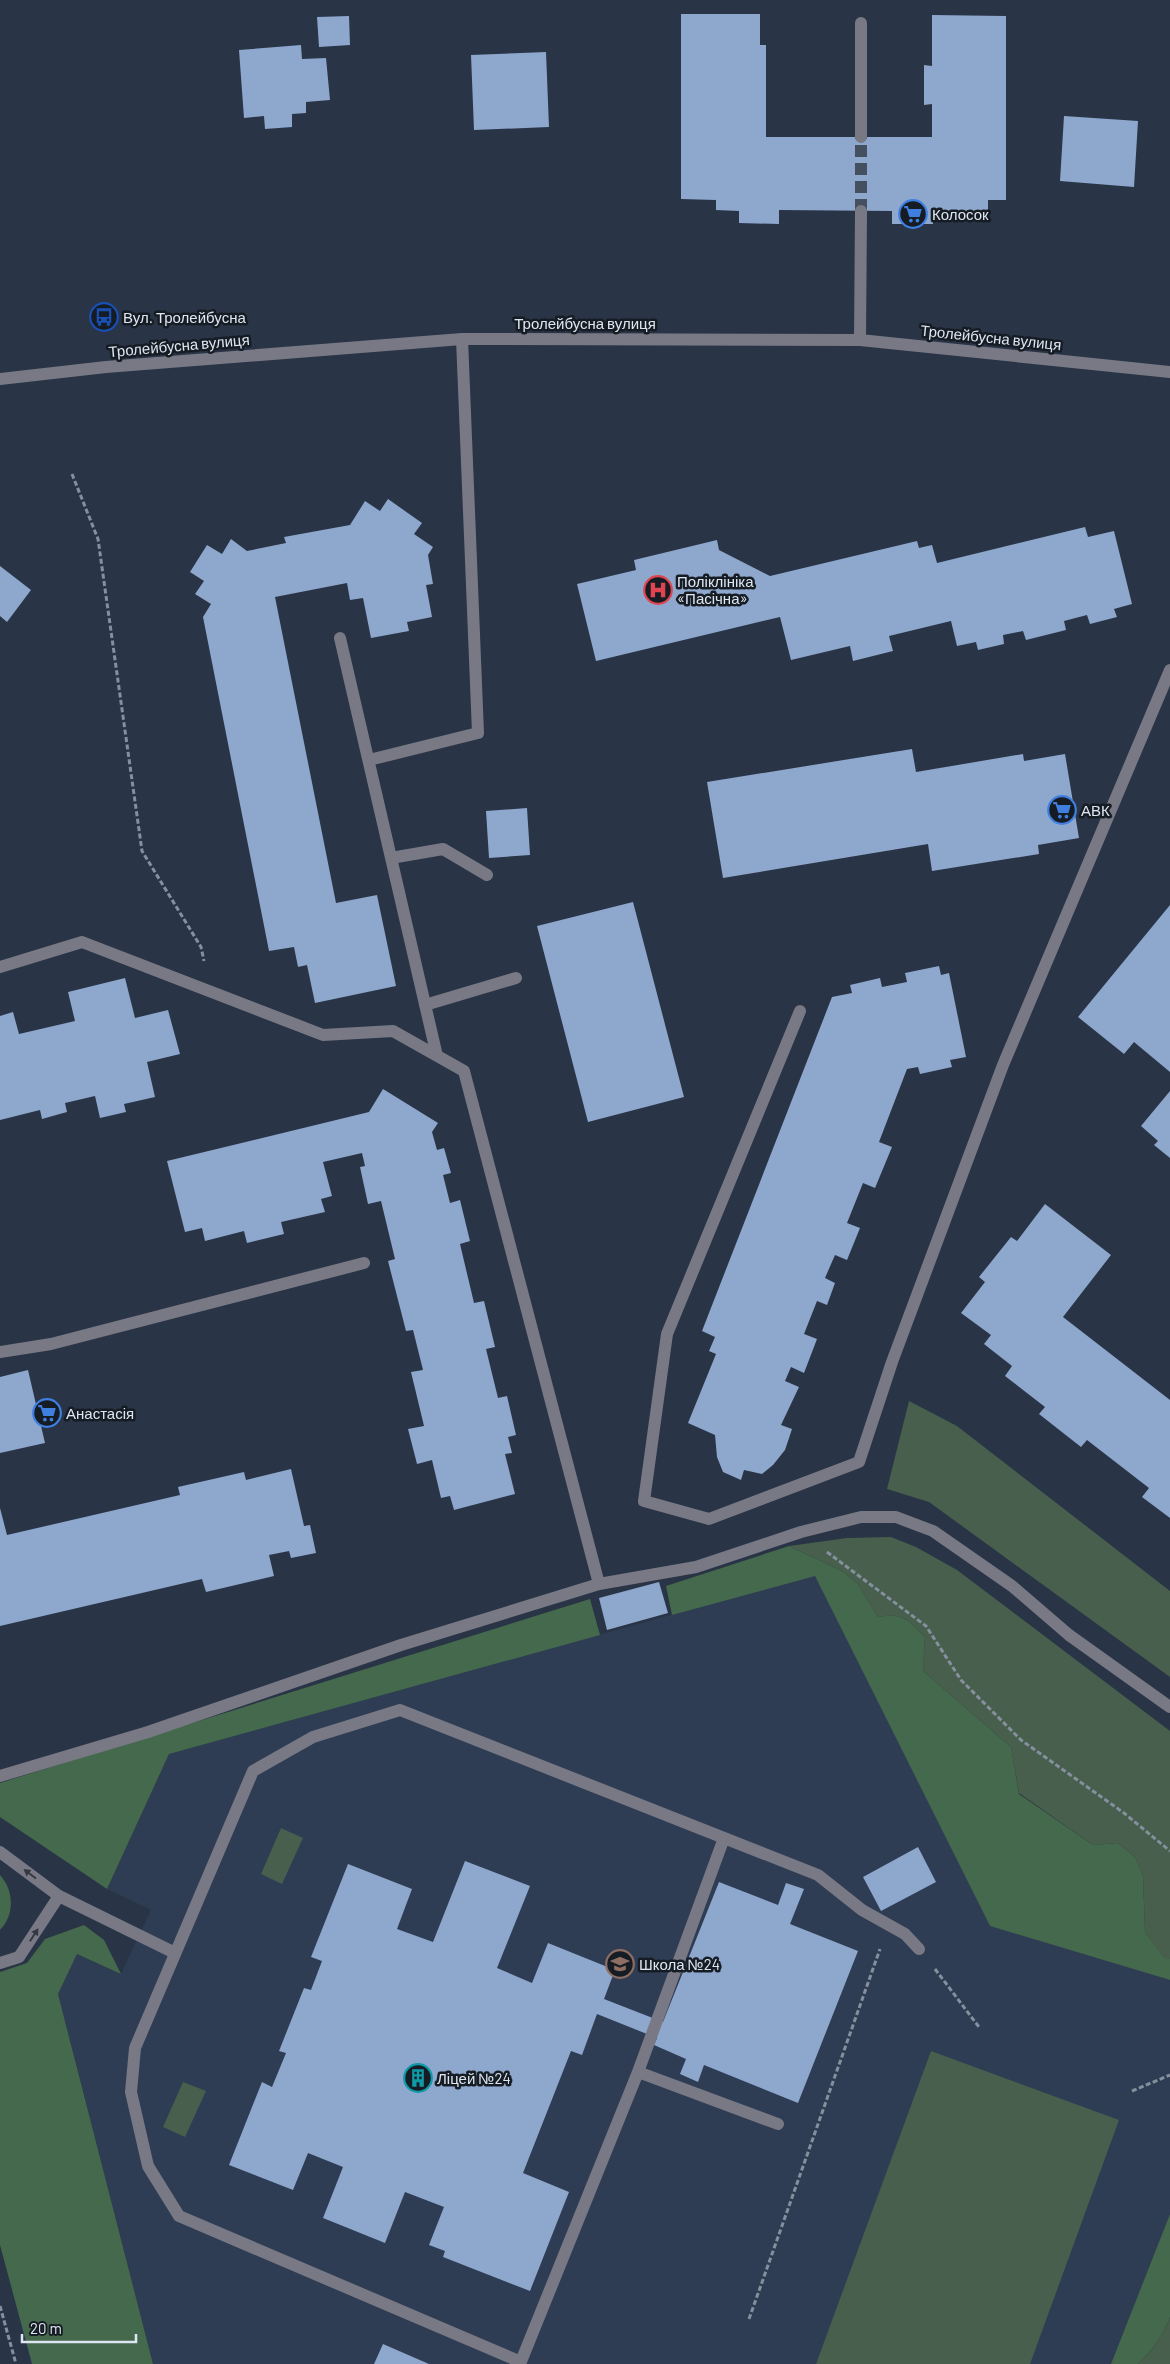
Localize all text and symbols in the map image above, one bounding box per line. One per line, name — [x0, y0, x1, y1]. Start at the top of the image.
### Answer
supermarket icon: Колосок — [898, 199, 928, 229]
place label: Колосок — [932, 205, 989, 223]
bus stop icon: Вул. Тролейбусна — [89, 302, 119, 332]
place label: Вул. Тролейбусна — [123, 308, 246, 326]
street label: Тролейбусна вулиця — [514, 314, 656, 332]
street label: Тролейбусна вулиця — [920, 321, 1062, 353]
street label: Тролейбусна вулиця — [108, 330, 250, 360]
place label: Поліклініка «Пасічна» — [677, 572, 754, 607]
hospital icon: Поліклініка «Пасічна» — [643, 575, 673, 605]
supermarket icon: АВК — [1047, 795, 1077, 825]
place label: АВК — [1081, 801, 1110, 819]
supermarket icon: Анастасія — [32, 1398, 62, 1428]
place label: Анастасія — [66, 1404, 134, 1422]
one-way arrow — [23, 1869, 37, 1879]
one-way arrow — [29, 1928, 39, 1942]
school or university icon: Школа №24 — [605, 1949, 635, 1979]
place label: Школа №24 — [639, 1955, 720, 1973]
building icon: Ліцей №24 — [403, 2063, 433, 2093]
place label: Ліцей №24 — [437, 2069, 511, 2087]
scale bar — [22, 2312, 136, 2344]
text: 20 m — [30, 2319, 62, 2337]

